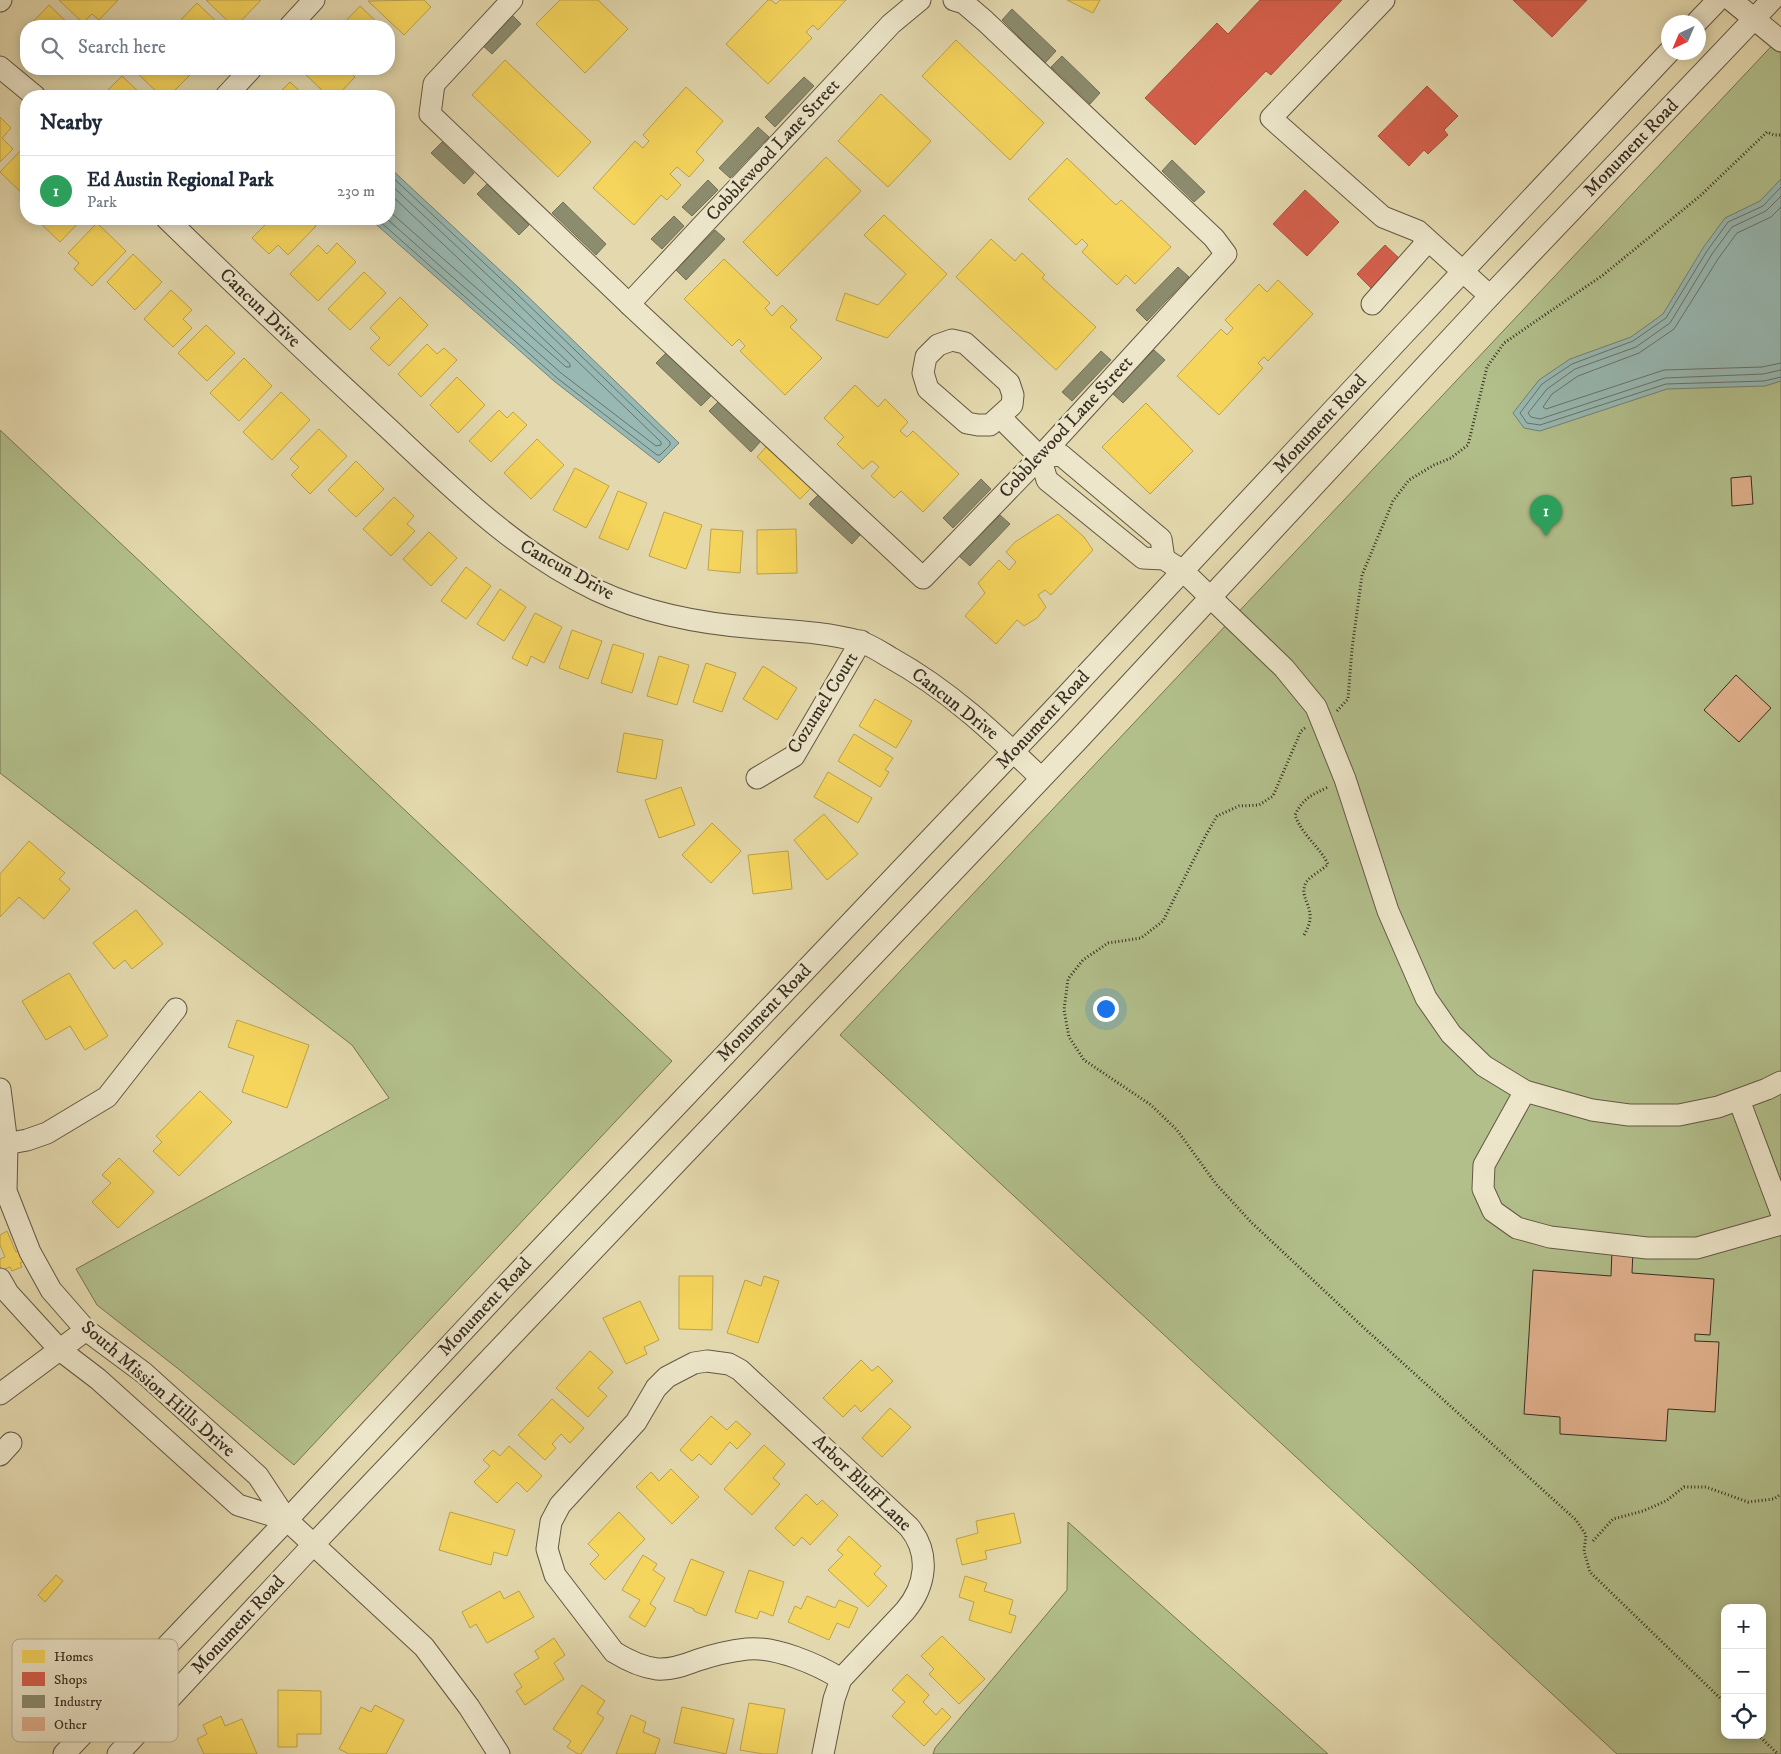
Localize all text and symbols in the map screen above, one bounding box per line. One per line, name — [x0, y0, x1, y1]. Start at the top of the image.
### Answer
north arrow — [1661, 15, 1706, 60]
search box — [20, 20, 395, 75]
icon: search — [38, 34, 66, 62]
text: Search here — [78, 36, 166, 59]
street label: Cobblewood Lane Street — [701, 74, 845, 226]
street label: Monument Road — [1579, 94, 1684, 202]
text: Nearby — [40, 110, 102, 136]
text: Ed Austin Regional Park — [87, 169, 274, 192]
text: 1 — [53, 181, 59, 201]
text: 230 m — [337, 181, 375, 201]
text: Park — [87, 192, 117, 212]
street label: Cancun Drive — [215, 264, 306, 353]
street label: Cobblewood Lane Street — [994, 351, 1138, 503]
street label: Monument Road — [1268, 369, 1372, 478]
pin: 1 — [1530, 495, 1562, 536]
street label: Cancun Drive — [516, 535, 618, 605]
street label: Cozumel Court — [783, 648, 863, 758]
street label: Cancun Drive — [907, 663, 1003, 745]
street label: Monument Road — [991, 665, 1095, 774]
street label: Monument Road — [712, 959, 817, 1067]
your location — [1093, 996, 1119, 1022]
street label: Monument Road — [433, 1252, 537, 1361]
street label: South Mission Hills Drive — [76, 1316, 240, 1462]
street label: Arbor Bluff Lane — [808, 1430, 917, 1536]
street label: Monument Road — [186, 1570, 290, 1679]
map controls — [1721, 1604, 1766, 1739]
button: + — [1721, 1604, 1766, 1649]
legend — [12, 1639, 178, 1742]
text: Homes — [54, 1648, 94, 1666]
button: − — [1721, 1649, 1766, 1694]
text: Shops — [54, 1671, 87, 1689]
text: Industry — [54, 1693, 102, 1711]
button: locate — [1721, 1694, 1766, 1739]
text: Other — [54, 1716, 87, 1734]

